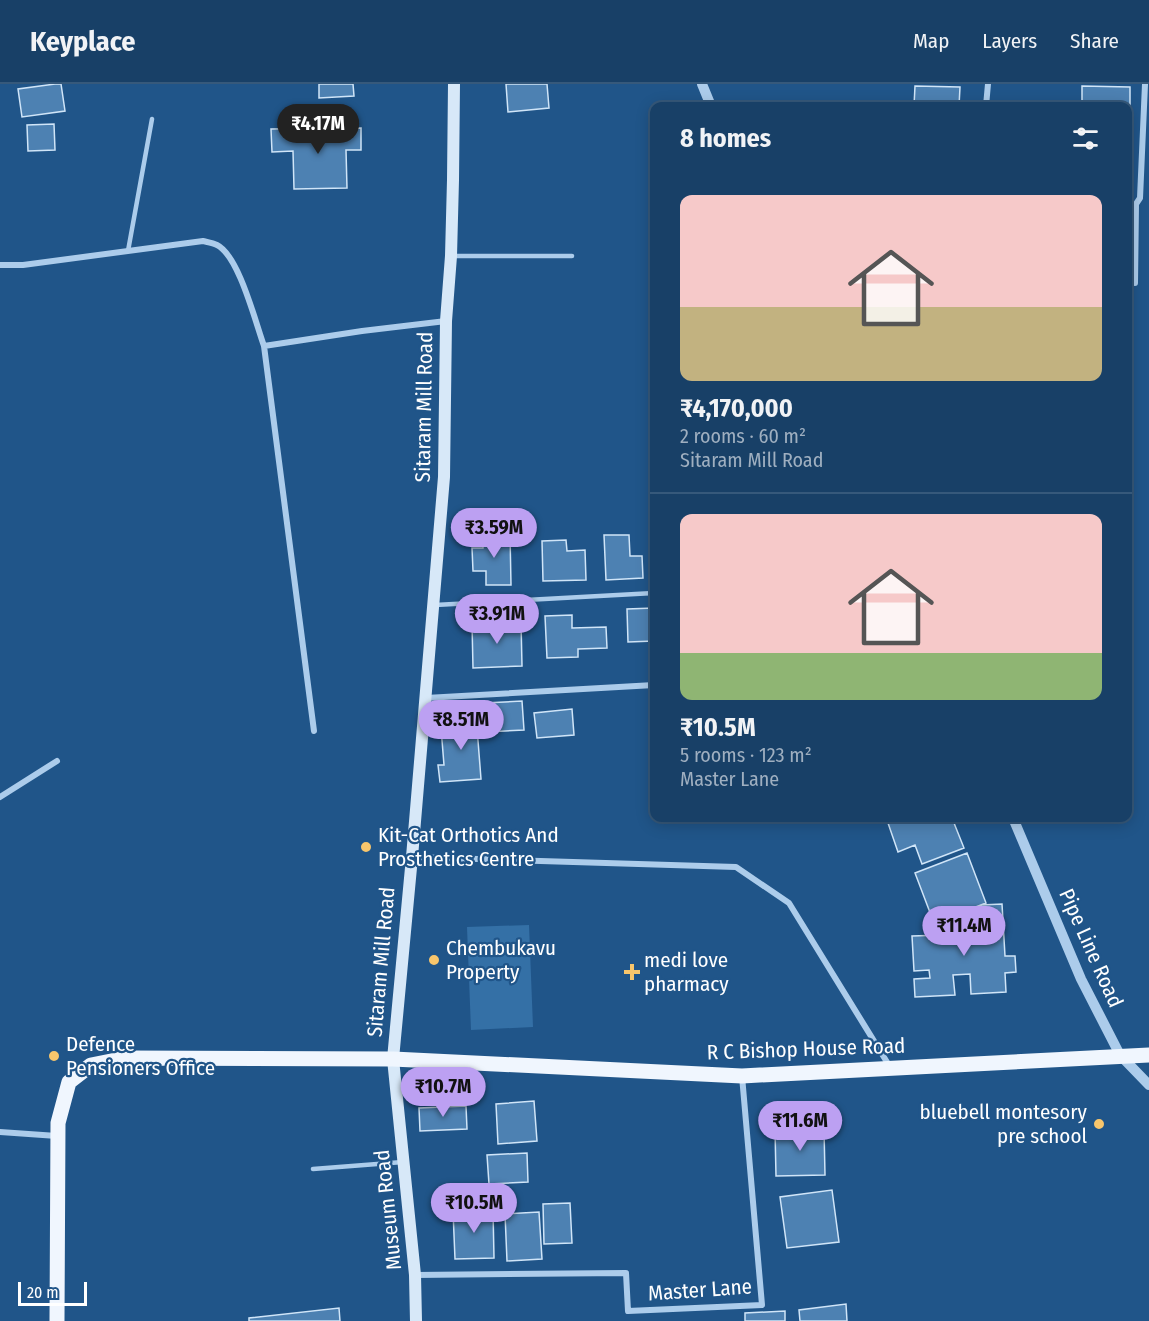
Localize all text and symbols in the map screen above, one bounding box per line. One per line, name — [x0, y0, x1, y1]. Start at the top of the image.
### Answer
text: Keyplace — [30, 25, 136, 58]
text: Map — [913, 28, 949, 54]
text: Layers — [982, 28, 1037, 54]
text: Share — [1070, 28, 1119, 54]
pin: ₹4.17M — [269, 104, 367, 155]
text: ₹4.17M — [291, 111, 345, 135]
icon: filters — [1069, 122, 1102, 155]
text: 8 homes — [680, 123, 771, 154]
icon: home — [837, 234, 945, 342]
street label: Sitaram Mill Road — [410, 332, 438, 482]
text: ₹4,170,000 — [680, 393, 793, 424]
text: 2 rooms · 60 m² — [680, 424, 806, 448]
text: Sitaram Mill Road — [680, 448, 823, 472]
pin: ₹3.59M — [445, 508, 543, 559]
text: ₹3.59M — [465, 515, 523, 539]
icon: home — [837, 553, 945, 661]
pin: ₹3.91M — [448, 594, 546, 645]
text: ₹3.91M — [469, 601, 525, 625]
pin: ₹8.51M — [412, 700, 510, 751]
text: ₹8.51M — [433, 707, 489, 731]
text: ₹10.5M — [680, 712, 756, 743]
text: 5 rooms · 123 m² — [680, 743, 812, 767]
text: Master Lane — [680, 767, 779, 791]
place label: Kit-Cat Orthotics And Prosthetics Centre — [378, 822, 559, 872]
marker: Kit-Cat Orthotics And Prosthetics Centre — [359, 840, 373, 854]
street label: Pipe Line Road — [1053, 885, 1129, 1011]
street label: Sitaram Mill Road — [361, 886, 401, 1038]
pin: ₹11.4M — [915, 906, 1013, 957]
text: ₹11.4M — [936, 913, 992, 937]
place label: Chembukavu Property — [446, 935, 556, 985]
place label: medi love pharmacy — [644, 947, 729, 997]
marker: Chembukavu Property — [427, 953, 441, 967]
marker: medi love pharmacy — [625, 965, 639, 979]
place label: Defence Pensioners Office — [66, 1031, 215, 1081]
street label: R C Bishop House Road — [706, 1033, 906, 1065]
marker: Defence Pensioners Office — [47, 1049, 61, 1063]
pin: ₹10.7M — [394, 1067, 492, 1118]
text: ₹10.7M — [415, 1074, 471, 1098]
place label: bluebell montesory pre school — [919, 1099, 1088, 1149]
pin: ₹11.6M — [751, 1101, 849, 1152]
text: ₹11.6M — [772, 1108, 828, 1132]
marker: bluebell montesory pre school — [1092, 1117, 1106, 1131]
street label: Museum Road — [369, 1149, 407, 1271]
pin: ₹10.5M — [425, 1183, 523, 1234]
text: ₹10.5M — [445, 1190, 503, 1214]
street label: Master Lane — [647, 1273, 753, 1307]
scale bar — [18, 1279, 87, 1306]
text: 20 m — [27, 1283, 58, 1302]

